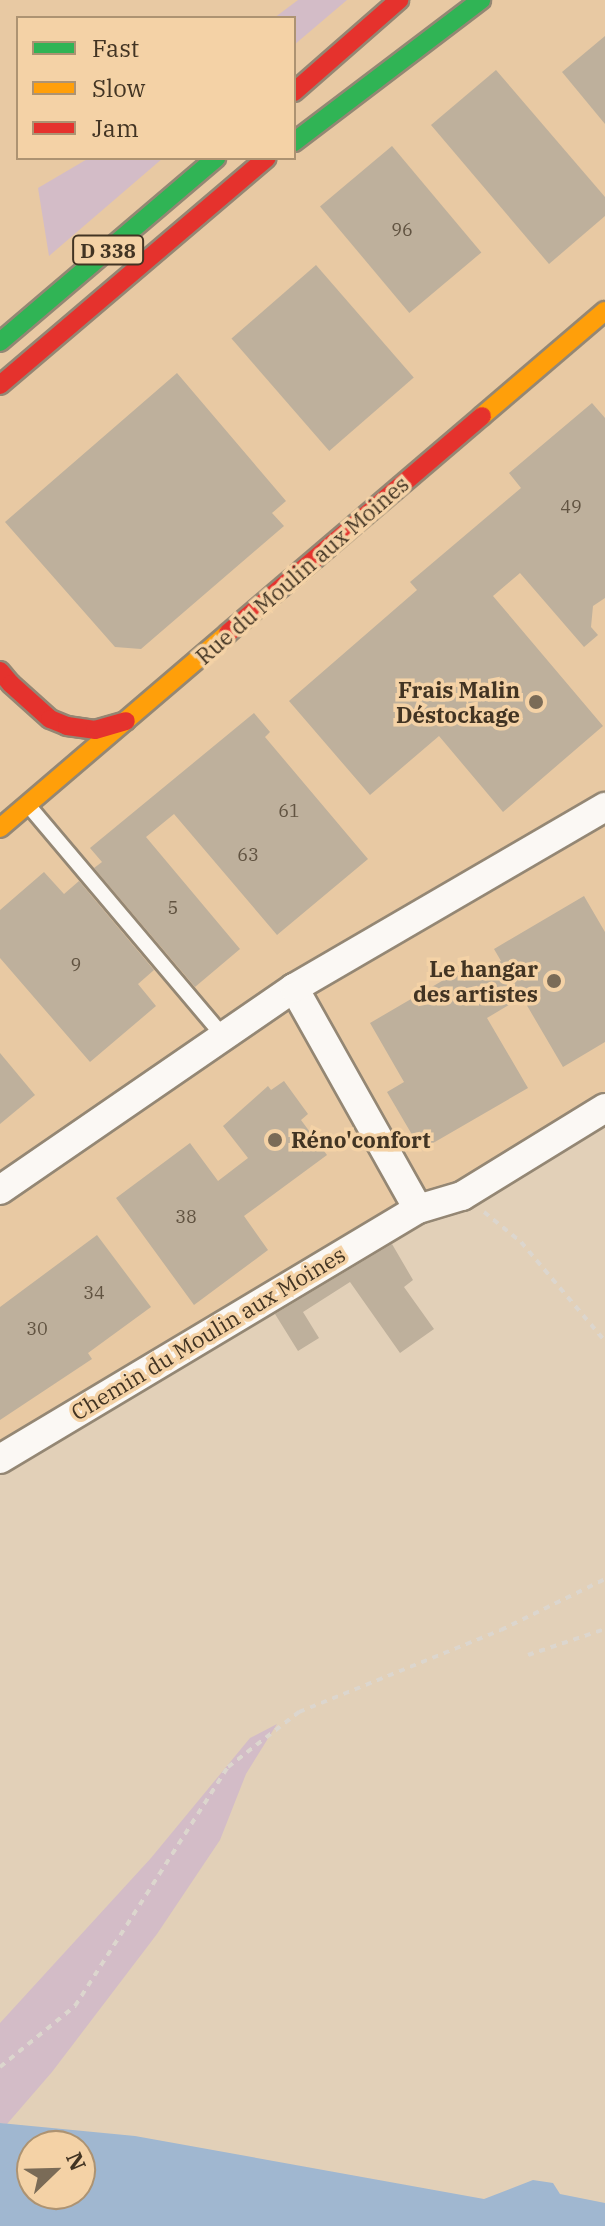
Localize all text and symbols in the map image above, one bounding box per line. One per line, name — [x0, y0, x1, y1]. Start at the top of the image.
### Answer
legend — [16, 16, 296, 160]
text: Fast — [92, 32, 139, 64]
text: Slow — [92, 72, 145, 104]
text: Jam — [92, 112, 139, 144]
house number: 96 — [391, 219, 413, 241]
road number: D 338 — [72, 234, 144, 266]
street label: Rue du Moulin aux Moines — [190, 470, 414, 670]
house number: 49 — [560, 496, 582, 518]
place label: Frais Malin Déstockage — [396, 676, 520, 728]
marker: Frais Malin Déstockage — [527, 693, 545, 711]
house number: 61 — [278, 800, 300, 822]
house number: 63 — [237, 844, 259, 866]
house number: 5 — [168, 897, 178, 919]
house number: 9 — [71, 954, 81, 976]
place label: Le hangar des artistes — [413, 955, 538, 1006]
marker: Le hangar des artistes — [545, 972, 563, 990]
place label: Réno'confort — [291, 1127, 431, 1153]
marker: Réno'confort — [266, 1131, 284, 1149]
house number: 38 — [175, 1206, 197, 1228]
street label: Chemin du Moulin aux Moines — [66, 1241, 350, 1425]
house number: 34 — [83, 1282, 105, 1304]
house number: 30 — [26, 1318, 48, 1340]
north arrow — [16, 2130, 96, 2210]
text: N — [60, 2148, 93, 2175]

